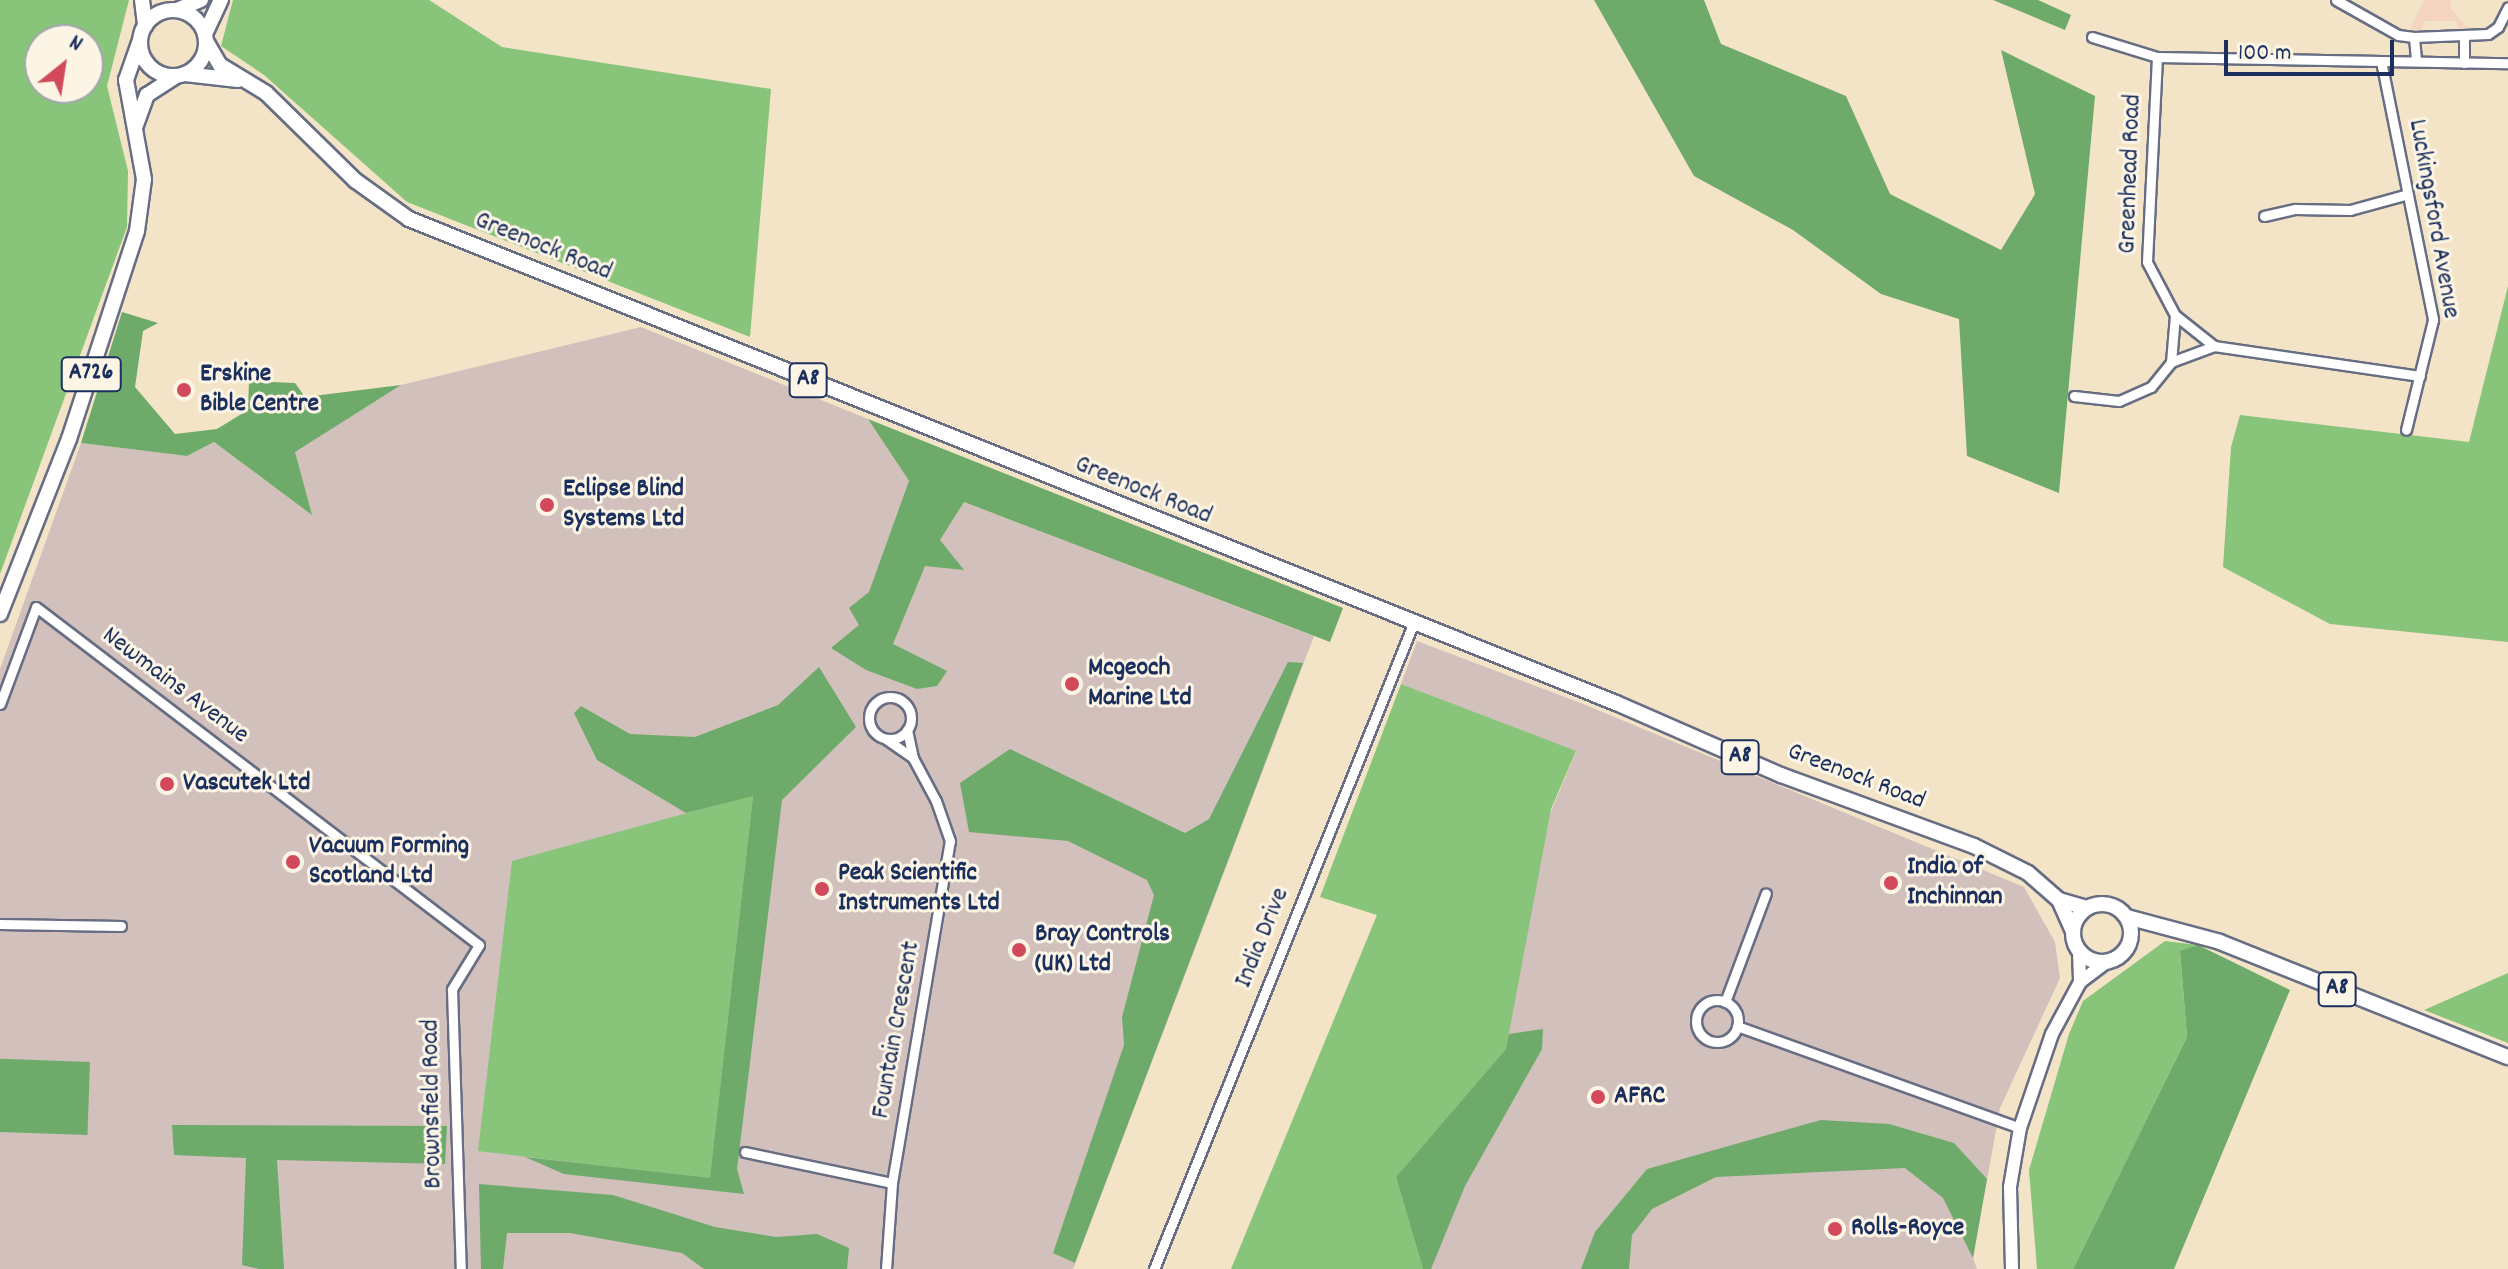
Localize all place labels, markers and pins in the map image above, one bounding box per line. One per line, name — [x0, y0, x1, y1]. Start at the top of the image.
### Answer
place label: Erskine Bible Centre — [200, 359, 319, 420]
marker: Erskine Bible Centre — [175, 381, 193, 399]
place label: Eclipse Blind Systems Ltd — [563, 474, 684, 536]
marker: Eclipse Blind Systems Ltd — [538, 496, 556, 514]
place label: Mcgeoch Marine Ltd — [1088, 653, 1192, 714]
marker: Mcgeoch Marine Ltd — [1063, 675, 1081, 693]
place label: Vascutek Ltd — [183, 768, 310, 800]
marker: Vascutek Ltd — [158, 775, 176, 793]
place label: Vacuum Forming Scotland Ltd — [309, 831, 469, 892]
place label: India of Inchinnan — [1907, 852, 2002, 914]
marker: Vacuum Forming Scotland Ltd — [284, 853, 302, 871]
place label: Peak Scientific Instruments Ltd — [838, 858, 1000, 920]
marker: India of Inchinnan — [1882, 874, 1900, 892]
marker: Peak Scientific Instruments Ltd — [813, 880, 831, 898]
place label: Bray Controls (UK) Ltd — [1035, 919, 1170, 980]
marker: Bray Controls (UK) Ltd — [1010, 941, 1028, 959]
place label: AFRC — [1614, 1081, 1665, 1113]
marker: AFRC — [1589, 1088, 1607, 1106]
place label: Rolls-Royce — [1851, 1213, 1964, 1245]
marker: Rolls-Royce — [1826, 1220, 1844, 1238]

